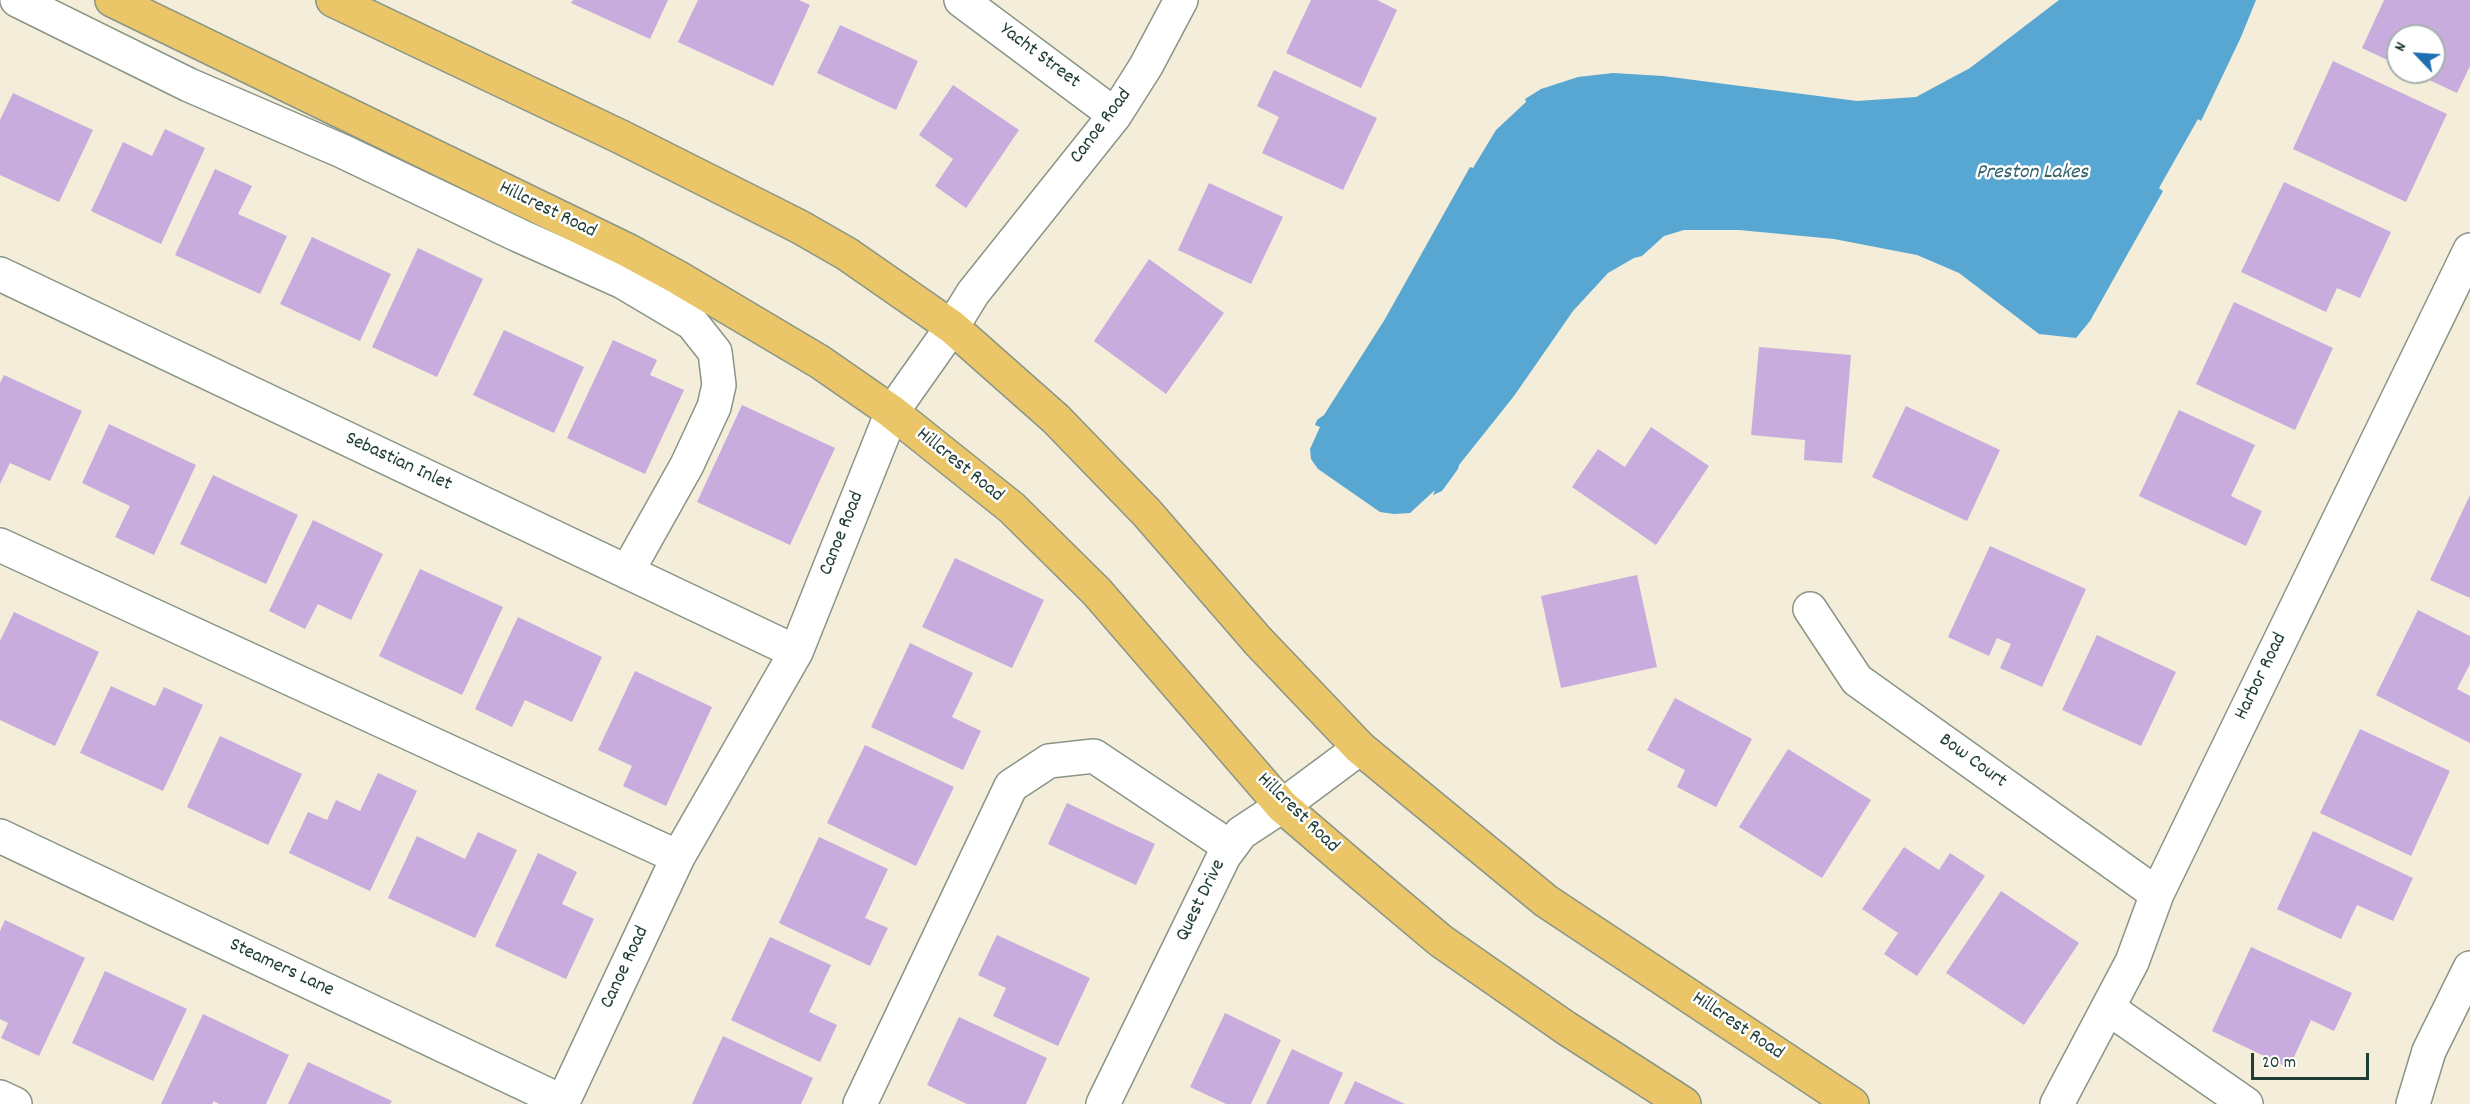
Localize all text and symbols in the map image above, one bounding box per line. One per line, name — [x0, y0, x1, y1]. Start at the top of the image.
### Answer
street label: Yacht Street — [994, 19, 1084, 95]
north arrow — [2386, 24, 2446, 84]
text: N — [2389, 39, 2413, 55]
street label: Canoe Road — [1066, 85, 1138, 169]
water label: Preston Lakes — [1976, 161, 2088, 187]
street label: Hillcrest Road — [494, 177, 600, 245]
street label: Hillcrest Road — [910, 423, 1008, 509]
street label: Sebastian Inlet — [341, 428, 455, 498]
street label: Canoe Road — [815, 489, 871, 579]
street label: Harbor Road — [2231, 629, 2293, 725]
street label: Bow Court — [1933, 729, 2011, 795]
street label: Hillcrest Road — [1251, 769, 1343, 859]
street label: Quest Drive — [1172, 856, 1232, 946]
street label: Canoe Road — [596, 923, 656, 1013]
street label: Steamers Lane — [225, 934, 337, 1004]
street label: Hillcrest Road — [1687, 988, 1787, 1066]
scale bar — [2254, 1041, 2372, 1079]
text: 20 m — [2262, 1051, 2296, 1076]

